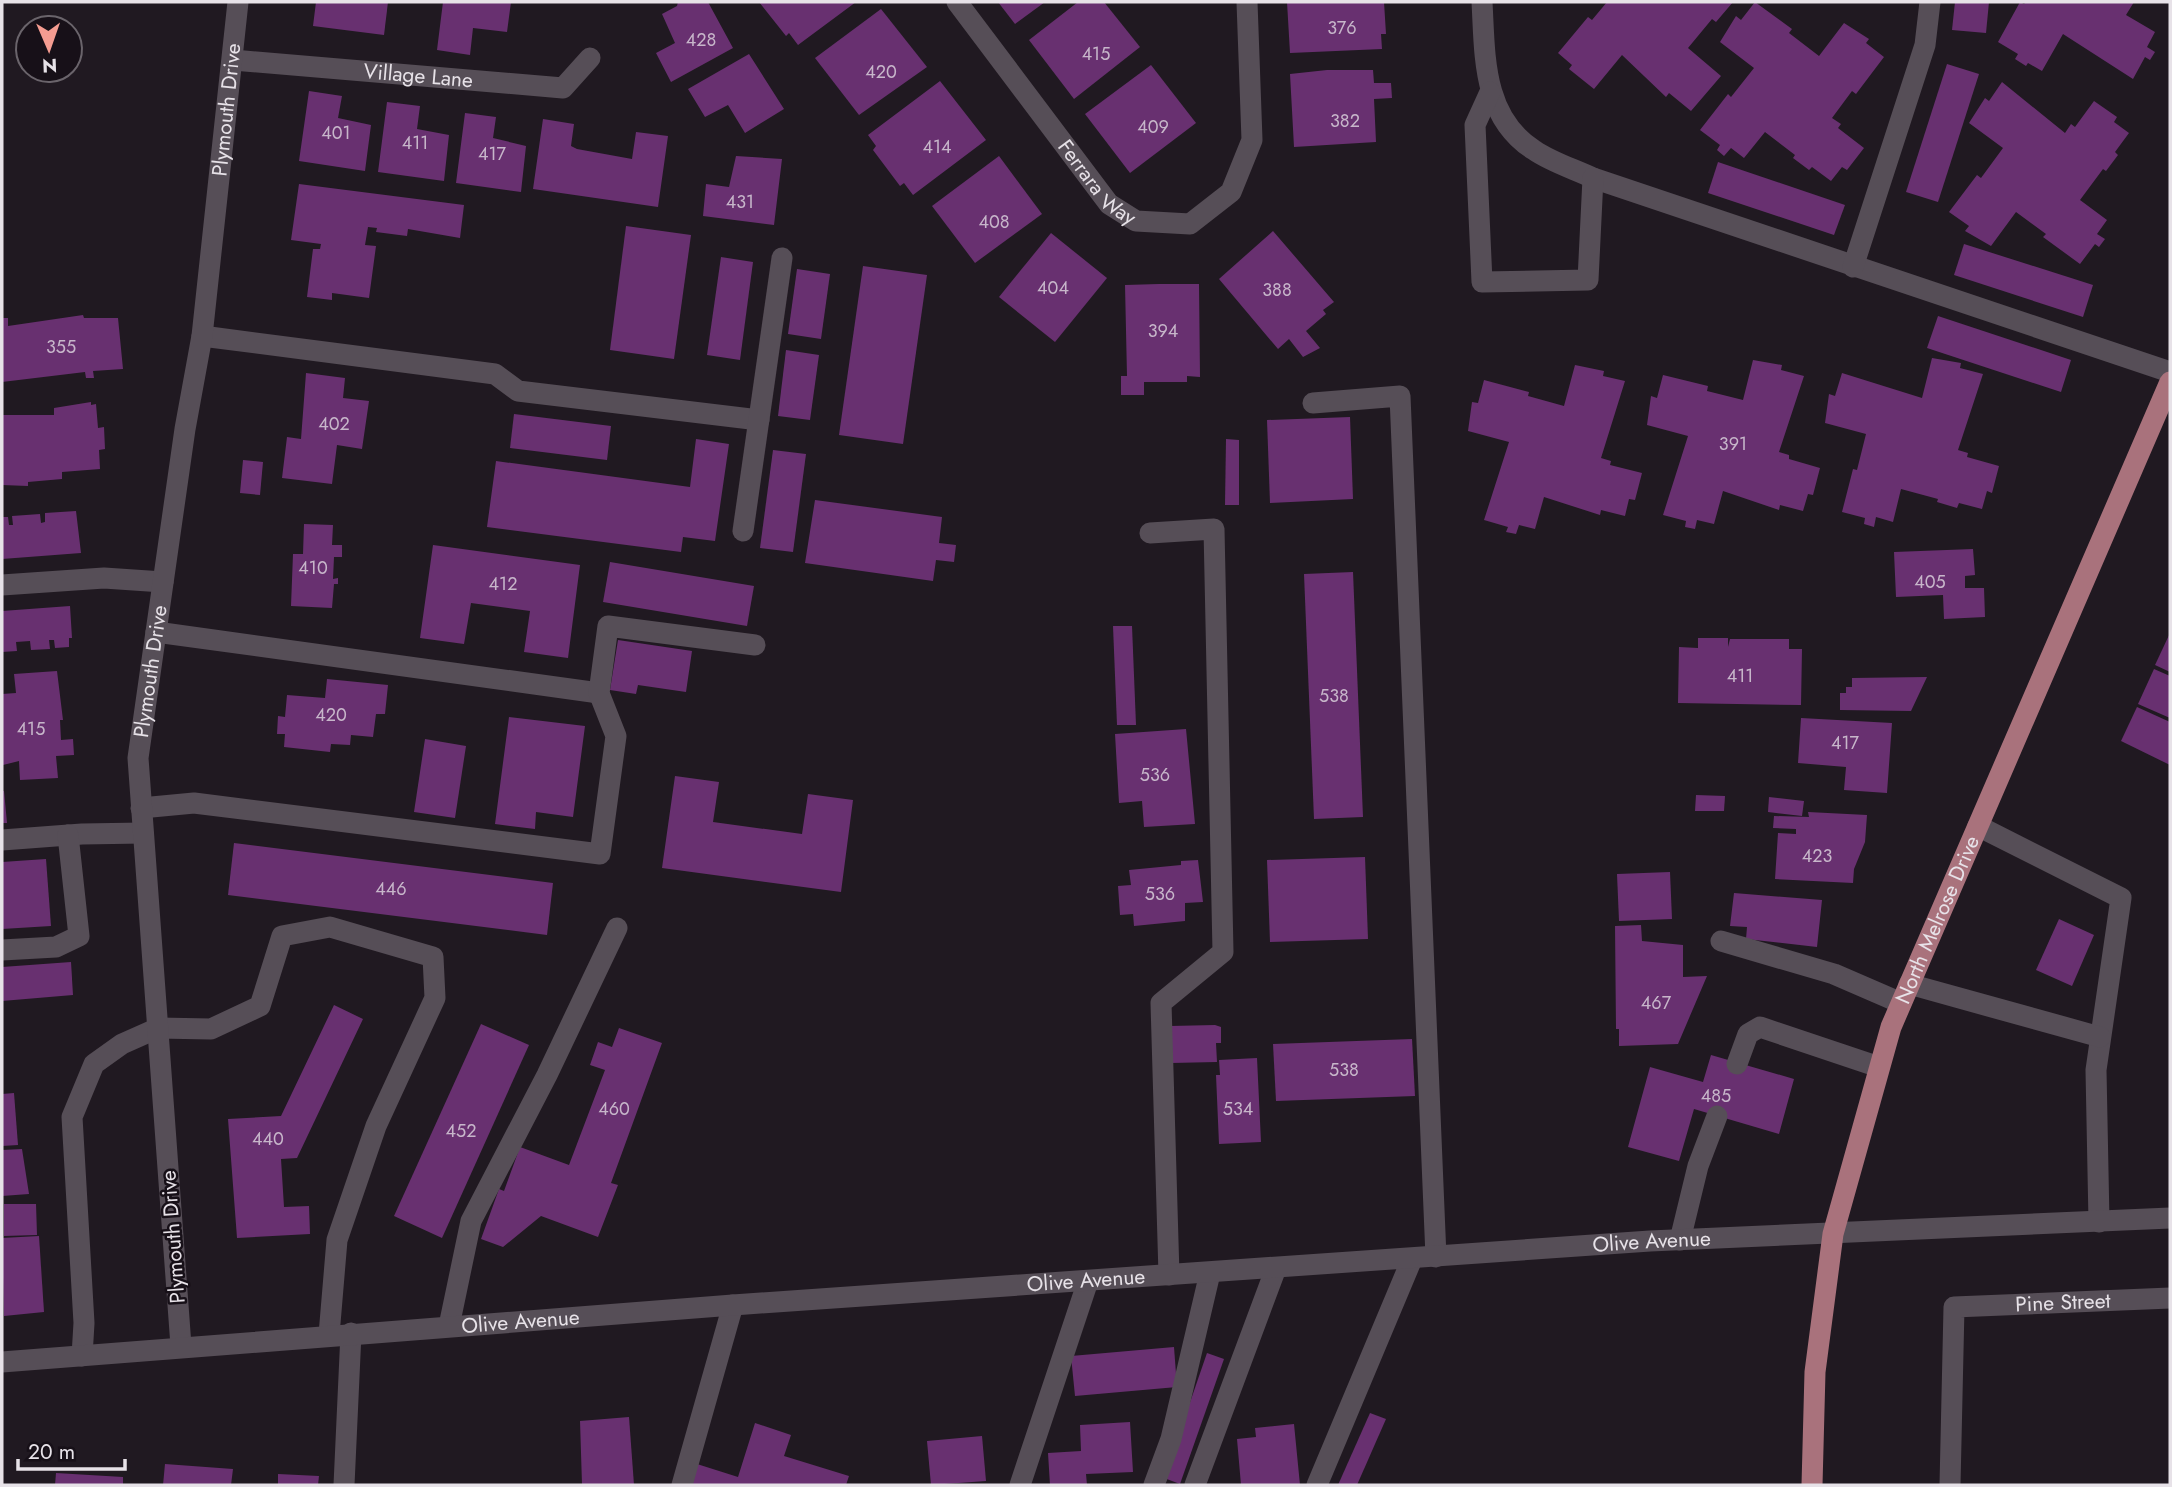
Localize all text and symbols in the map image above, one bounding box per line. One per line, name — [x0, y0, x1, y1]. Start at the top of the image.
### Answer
north arrow — [14, 14, 84, 84]
house number: 376 — [1327, 15, 1357, 41]
house number: 428 — [686, 27, 716, 53]
house number: 415 — [1082, 41, 1110, 67]
street label: Plymouth Drive — [204, 42, 248, 178]
text: N — [42, 52, 58, 79]
street label: Village Lane — [362, 56, 474, 95]
house number: 420 — [865, 59, 897, 85]
house number: 382 — [1330, 108, 1360, 134]
house number: 409 — [1137, 114, 1169, 140]
house number: 401 — [321, 120, 351, 146]
house number: 411 — [402, 130, 428, 156]
street label: Ferrara Way — [1051, 133, 1143, 233]
house number: 414 — [922, 134, 952, 160]
house number: 417 — [478, 141, 507, 167]
house number: 431 — [726, 189, 754, 215]
house number: 408 — [978, 209, 1010, 235]
house number: 404 — [1037, 275, 1069, 301]
house number: 388 — [1262, 277, 1292, 303]
house number: 394 — [1148, 318, 1178, 344]
house number: 355 — [46, 334, 76, 360]
house number: 402 — [318, 411, 350, 437]
house number: 391 — [1719, 431, 1747, 457]
house number: 410 — [298, 555, 328, 581]
house number: 405 — [1914, 569, 1946, 595]
house number: 412 — [489, 571, 517, 597]
street label: Plymouth Drive — [126, 603, 175, 740]
house number: 411 — [1727, 663, 1753, 689]
house number: 538 — [1319, 683, 1349, 709]
house number: 420 — [315, 702, 347, 728]
house number: 415 — [17, 716, 45, 742]
house number: 417 — [1831, 730, 1860, 756]
house number: 536 — [1140, 762, 1170, 788]
street label: North Melrose Drive — [1888, 831, 1987, 1009]
house number: 423 — [1802, 843, 1832, 869]
house number: 446 — [375, 876, 407, 902]
house number: 536 — [1145, 881, 1175, 907]
house number: 467 — [1641, 990, 1672, 1016]
house number: 538 — [1329, 1057, 1359, 1083]
house number: 485 — [1701, 1083, 1731, 1109]
house number: 460 — [598, 1096, 630, 1122]
house number: 534 — [1223, 1096, 1253, 1122]
house number: 452 — [446, 1118, 476, 1144]
house number: 440 — [252, 1126, 284, 1152]
street label: Plymouth Drive — [153, 1169, 193, 1305]
street label: Olive Avenue — [1591, 1223, 1712, 1260]
street label: Olive Avenue — [1026, 1261, 1146, 1299]
street label: Pine Street — [2015, 1285, 2111, 1319]
street label: Olive Avenue — [460, 1302, 581, 1341]
scale bar — [18, 1428, 124, 1472]
text: 20 m — [28, 1437, 75, 1467]

